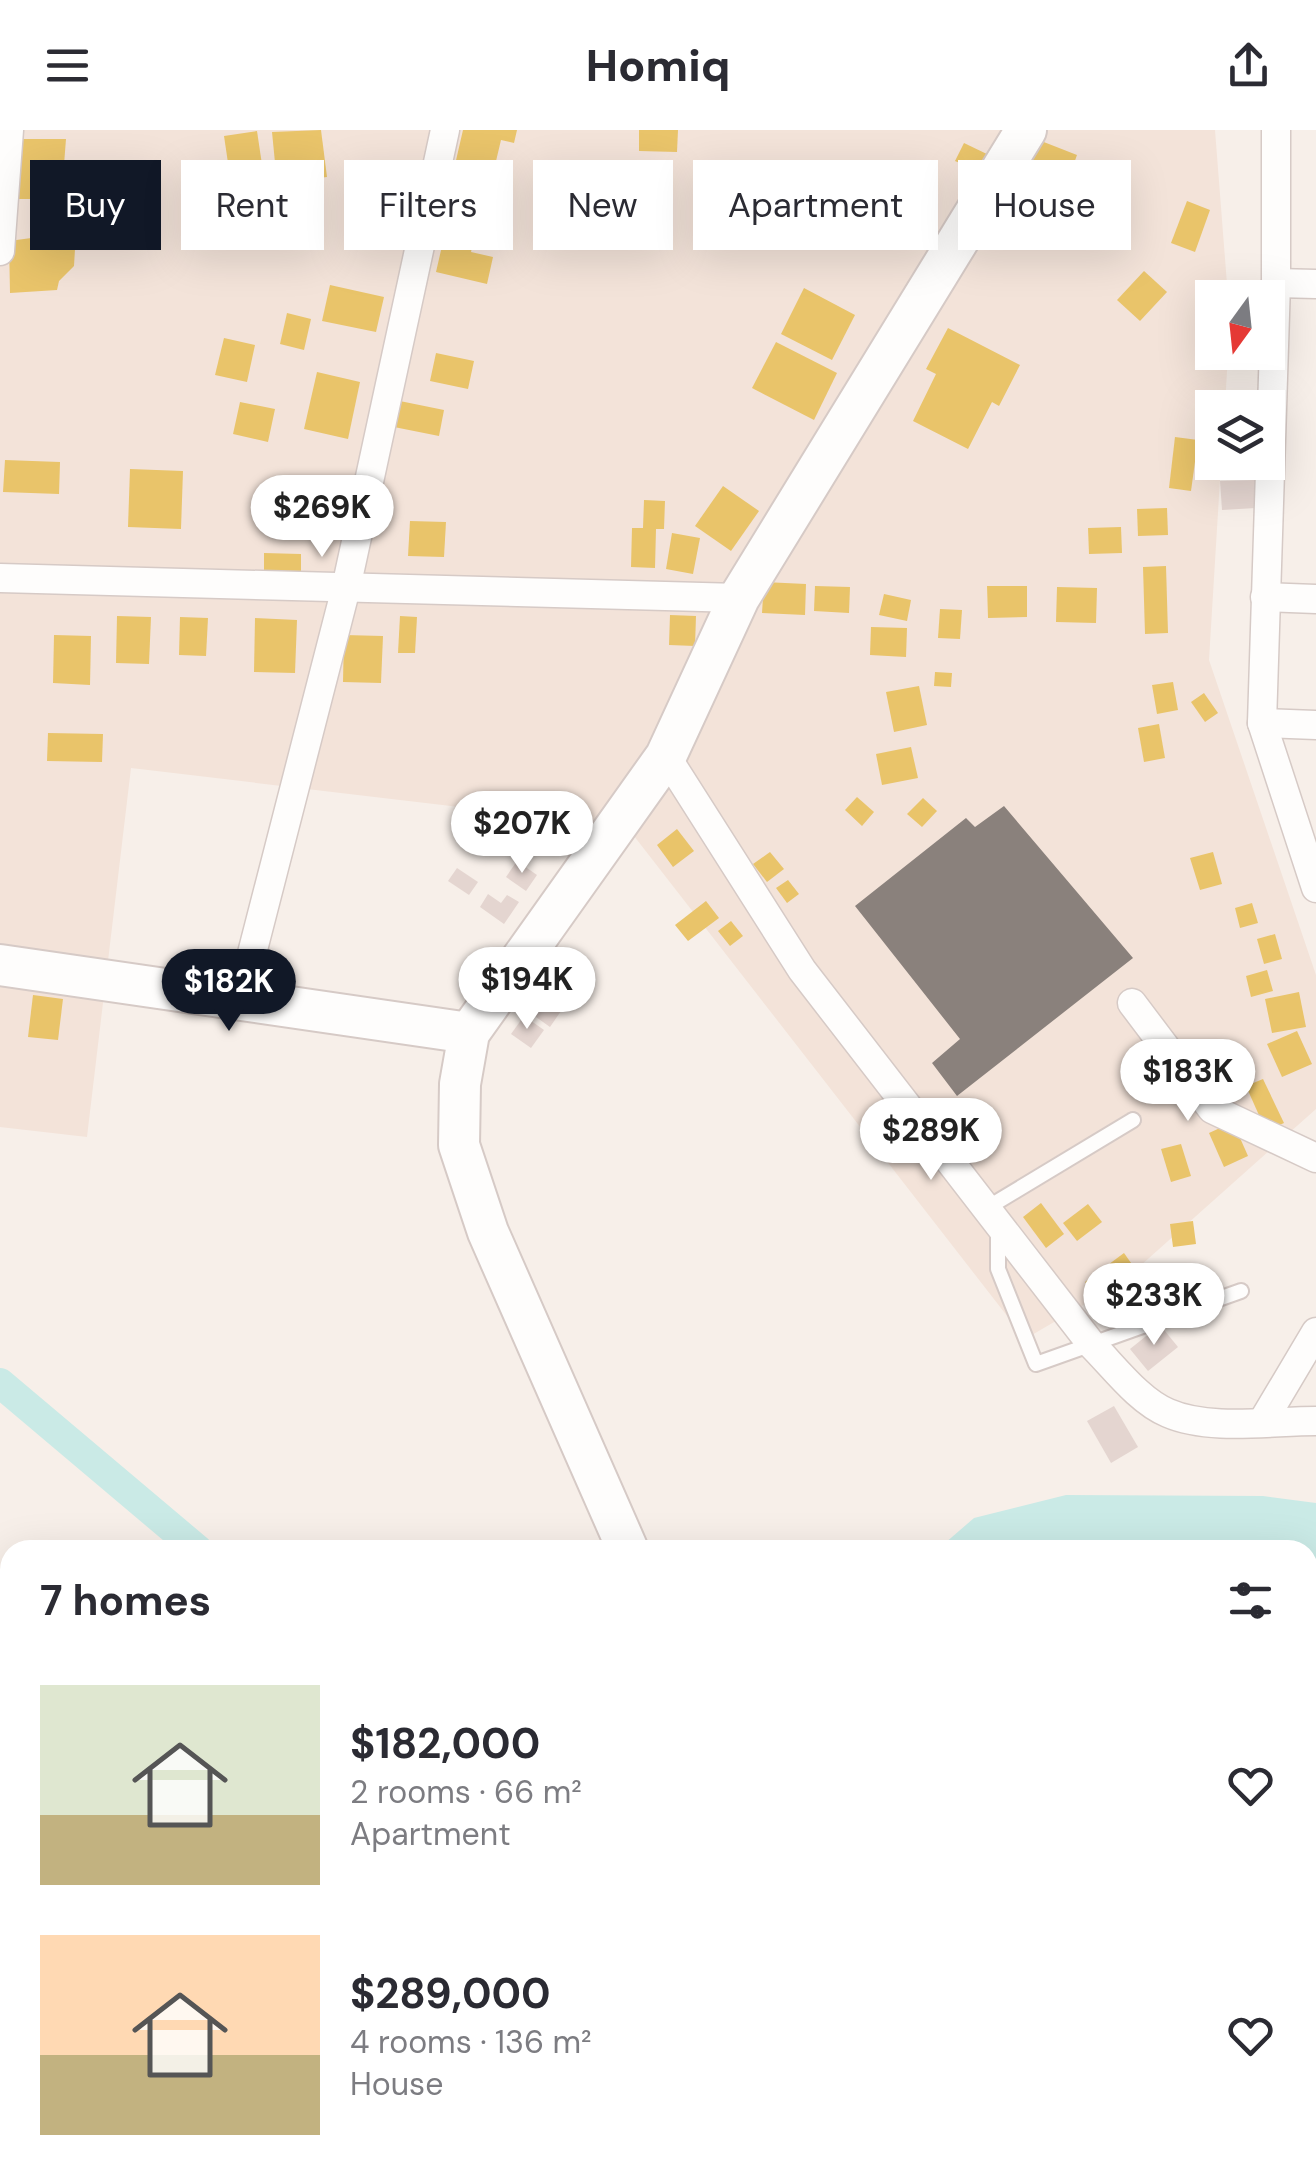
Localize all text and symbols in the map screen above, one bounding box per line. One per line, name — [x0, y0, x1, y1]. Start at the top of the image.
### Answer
text: Homiq — [586, 36, 730, 95]
icon: menu — [40, 38, 95, 93]
icon: share — [1221, 38, 1276, 93]
chip: Buy — [30, 160, 161, 250]
chip: Rent — [181, 160, 324, 250]
chip: Filters — [344, 160, 513, 250]
chip: New — [533, 160, 673, 250]
chip: Apartment — [693, 160, 938, 250]
chip: House — [958, 160, 1131, 250]
north arrow — [1195, 280, 1285, 370]
map controls — [1195, 280, 1285, 480]
button: layers — [1195, 390, 1285, 480]
pin: $269K — [252, 475, 392, 560]
text: $269K — [273, 486, 371, 528]
pin: $207K — [452, 791, 592, 876]
text: $207K — [473, 802, 571, 844]
pin: $194K — [457, 947, 597, 1032]
pin: $182K — [159, 949, 299, 1034]
text: $194K — [481, 958, 574, 1000]
text: $182K — [184, 960, 274, 1002]
pin: $183K — [1118, 1039, 1258, 1124]
text: $183K — [1142, 1050, 1234, 1092]
pin: $289K — [861, 1098, 1001, 1183]
text: $289K — [882, 1109, 980, 1151]
pin: $233K — [1084, 1263, 1224, 1348]
text: $233K — [1105, 1274, 1203, 1316]
text: 7 homes — [40, 1573, 211, 1628]
icon: filters — [1223, 1573, 1278, 1628]
text: $182,000 — [350, 1716, 540, 1771]
icon: home — [120, 1725, 240, 1845]
icon: heart — [1223, 1758, 1278, 1813]
text: 2 rooms · 66 m² — [350, 1771, 582, 1813]
text: Apartment — [350, 1813, 511, 1855]
text: $289,000 — [350, 1966, 551, 2021]
icon: home — [120, 1975, 240, 2095]
icon: heart — [1223, 2008, 1278, 2063]
text: 4 rooms · 136 m² — [350, 2021, 592, 2063]
text: House — [350, 2063, 443, 2105]

